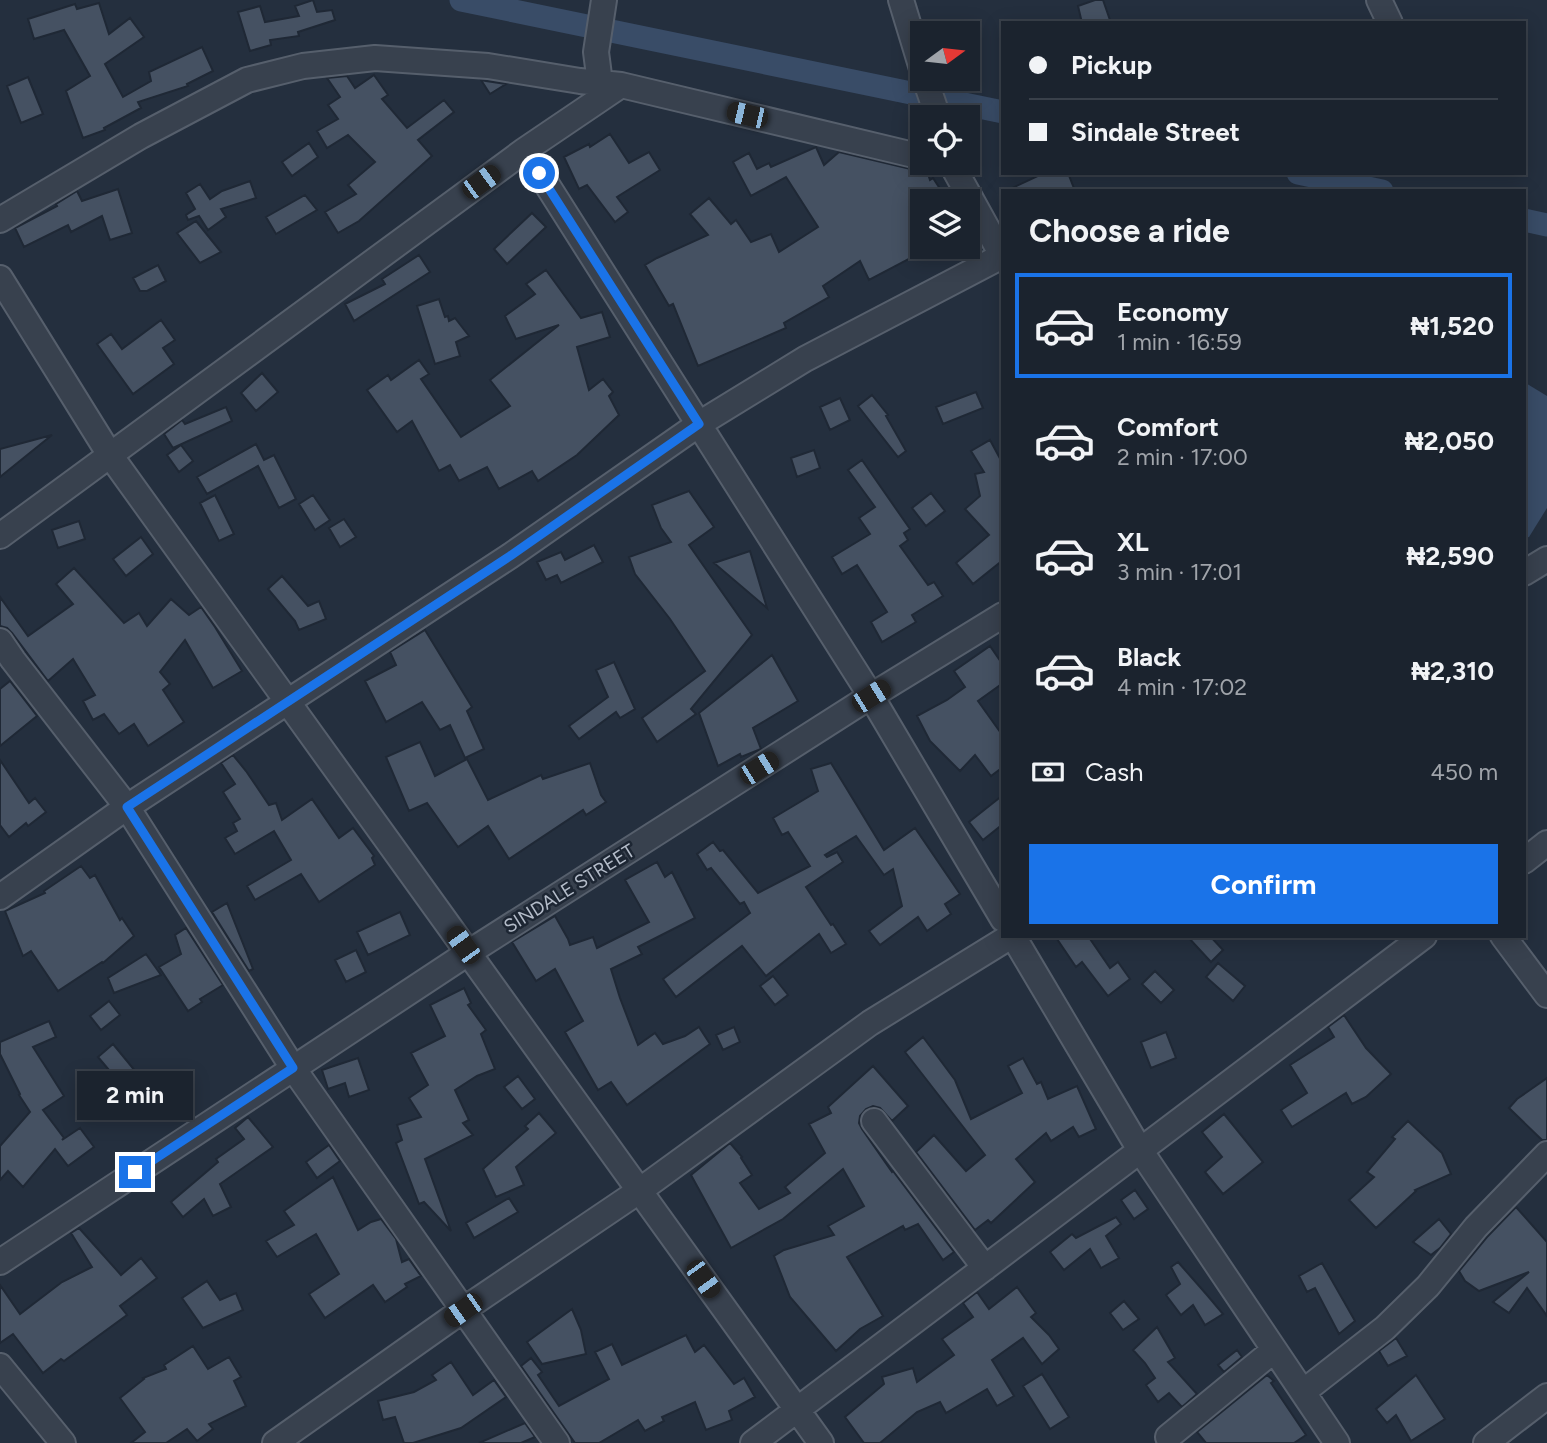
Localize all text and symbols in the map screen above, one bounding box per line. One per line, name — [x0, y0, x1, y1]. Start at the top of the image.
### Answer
north arrow — [910, 21, 980, 91]
map controls — [910, 21, 980, 259]
text: Pickup — [1071, 49, 1152, 81]
car — [725, 100, 770, 130]
button: locate — [910, 105, 980, 175]
text: Sindale Street — [1071, 116, 1240, 148]
route start — [523, 157, 555, 189]
car — [458, 161, 505, 203]
button: layers — [910, 189, 980, 259]
text: Choose a ride — [1029, 212, 1230, 250]
icon: car — [1033, 294, 1096, 357]
text: Economy — [1117, 296, 1229, 328]
text: ₦1,520 — [1411, 310, 1494, 342]
text: 1 min · 16:59 — [1117, 328, 1242, 356]
icon: car — [1033, 409, 1096, 472]
text: Comfort — [1117, 411, 1219, 443]
text: ₦2,050 — [1405, 425, 1494, 457]
text: 2 min · 17:00 — [1117, 443, 1248, 471]
icon: car — [1033, 524, 1096, 587]
text: XL — [1117, 526, 1149, 558]
text: ₦2,590 — [1406, 540, 1494, 572]
text: 3 min · 17:01 — [1117, 558, 1242, 586]
icon: car — [1033, 639, 1096, 702]
text: Black — [1117, 641, 1181, 673]
text: ₦2,310 — [1411, 655, 1494, 687]
text: 4 min · 17:02 — [1117, 673, 1247, 701]
car — [848, 676, 895, 716]
car — [736, 748, 783, 788]
icon: cash — [1029, 753, 1067, 791]
text: Cash — [1085, 756, 1144, 788]
text: 450 m — [1430, 758, 1498, 786]
street label: SINDALE STREET — [499, 839, 640, 938]
button: Confirm — [1029, 844, 1498, 924]
car — [443, 922, 484, 968]
callout: 2 min — [77, 1070, 193, 1120]
text: 2 min — [106, 1081, 164, 1109]
route end — [119, 1156, 151, 1188]
car — [683, 1256, 724, 1302]
car — [440, 1289, 487, 1331]

